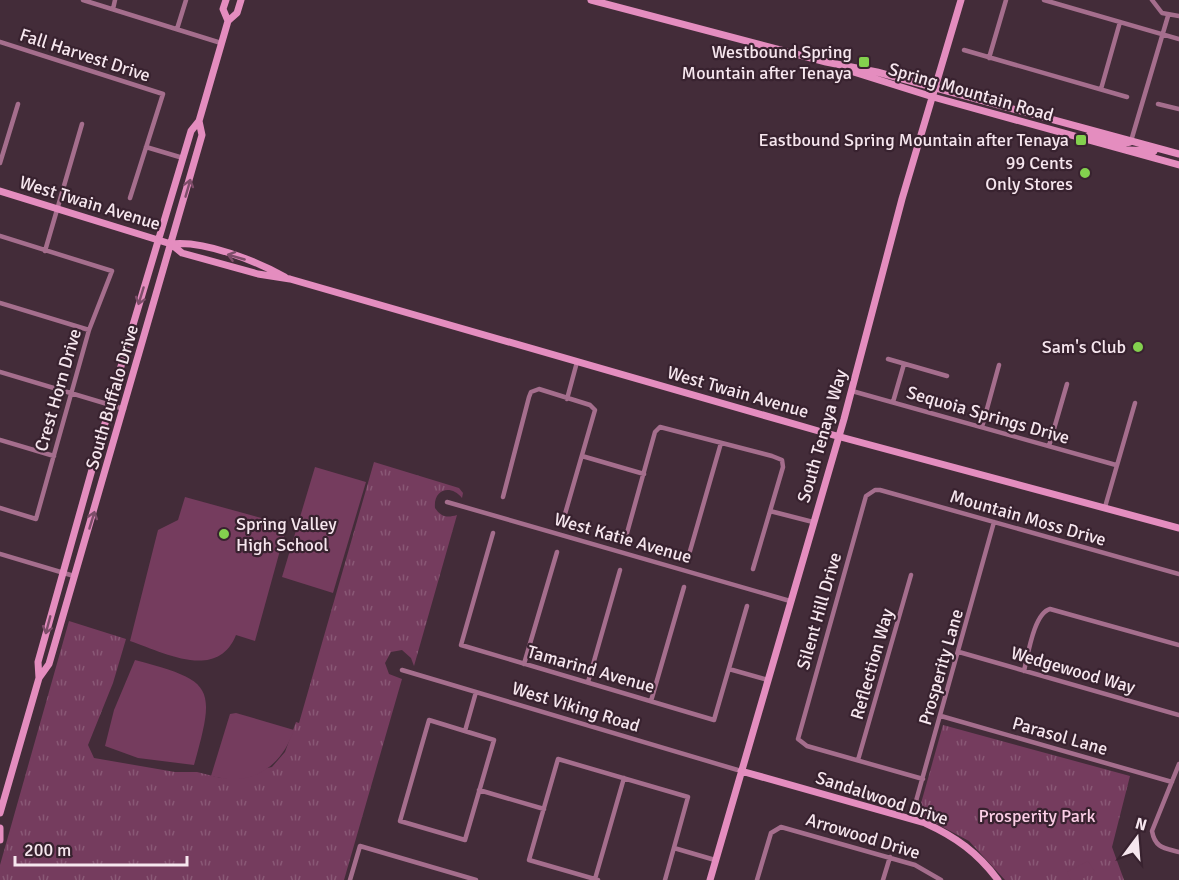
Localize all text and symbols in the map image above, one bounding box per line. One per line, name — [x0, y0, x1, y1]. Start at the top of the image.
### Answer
street label: Fall Harvest Drive — [17, 24, 153, 86]
place label: Westbound Spring Mountain after Tenaya — [682, 41, 852, 84]
marker: Westbound Spring Mountain after Tenaya — [857, 55, 871, 69]
street label: Spring Mountain Road — [886, 58, 1056, 126]
place label: Eastbound Spring Mountain after Tenaya — [759, 129, 1069, 151]
marker: Eastbound Spring Mountain after Tenaya — [1074, 133, 1088, 147]
place label: 99 Cents Only Stores — [985, 152, 1073, 195]
marker: 99 Cents Only Stores — [1078, 166, 1092, 180]
street label: West Twain Avenue — [17, 171, 163, 235]
one-way arrow — [182, 178, 194, 197]
one-way arrow — [227, 251, 246, 262]
one-way arrow — [135, 286, 146, 305]
street label: South Buffalo Drive — [81, 322, 143, 472]
street label: Crest Horn Drive — [30, 326, 86, 454]
place label: Sam's Club — [1042, 336, 1126, 358]
marker: Sam's Club — [1131, 340, 1145, 354]
street label: West Twain Avenue — [665, 361, 811, 423]
street label: South Tenaya Way — [792, 366, 852, 505]
street label: Sequoia Springs Drive — [904, 381, 1072, 449]
street label: Mountain Moss Drive — [947, 485, 1109, 551]
street label: West Katie Avenue — [552, 508, 694, 568]
one-way arrow — [87, 511, 98, 530]
place label: Spring Valley High School — [236, 513, 337, 556]
marker: Spring Valley High School — [217, 527, 231, 541]
street label: Silent Hill Drive — [792, 550, 846, 672]
street label: Reflection Way — [846, 605, 899, 722]
street label: Prosperity Lane — [914, 606, 968, 728]
one-way arrow — [42, 615, 53, 634]
street label: Tamarind Avenue — [525, 640, 657, 698]
street label: Wedgewood Way — [1008, 642, 1138, 698]
street label: West Viking Road — [509, 677, 643, 737]
street label: Parasol Lane — [1010, 712, 1110, 760]
street label: Sandalwood Drive — [813, 766, 951, 830]
park label: Prosperity Park — [978, 805, 1096, 827]
street label: Arrowood Drive — [803, 808, 923, 864]
north arrow — [1107, 808, 1167, 868]
text: N — [1133, 813, 1149, 836]
scale bar — [15, 829, 188, 867]
text: 200 m — [24, 839, 71, 861]

